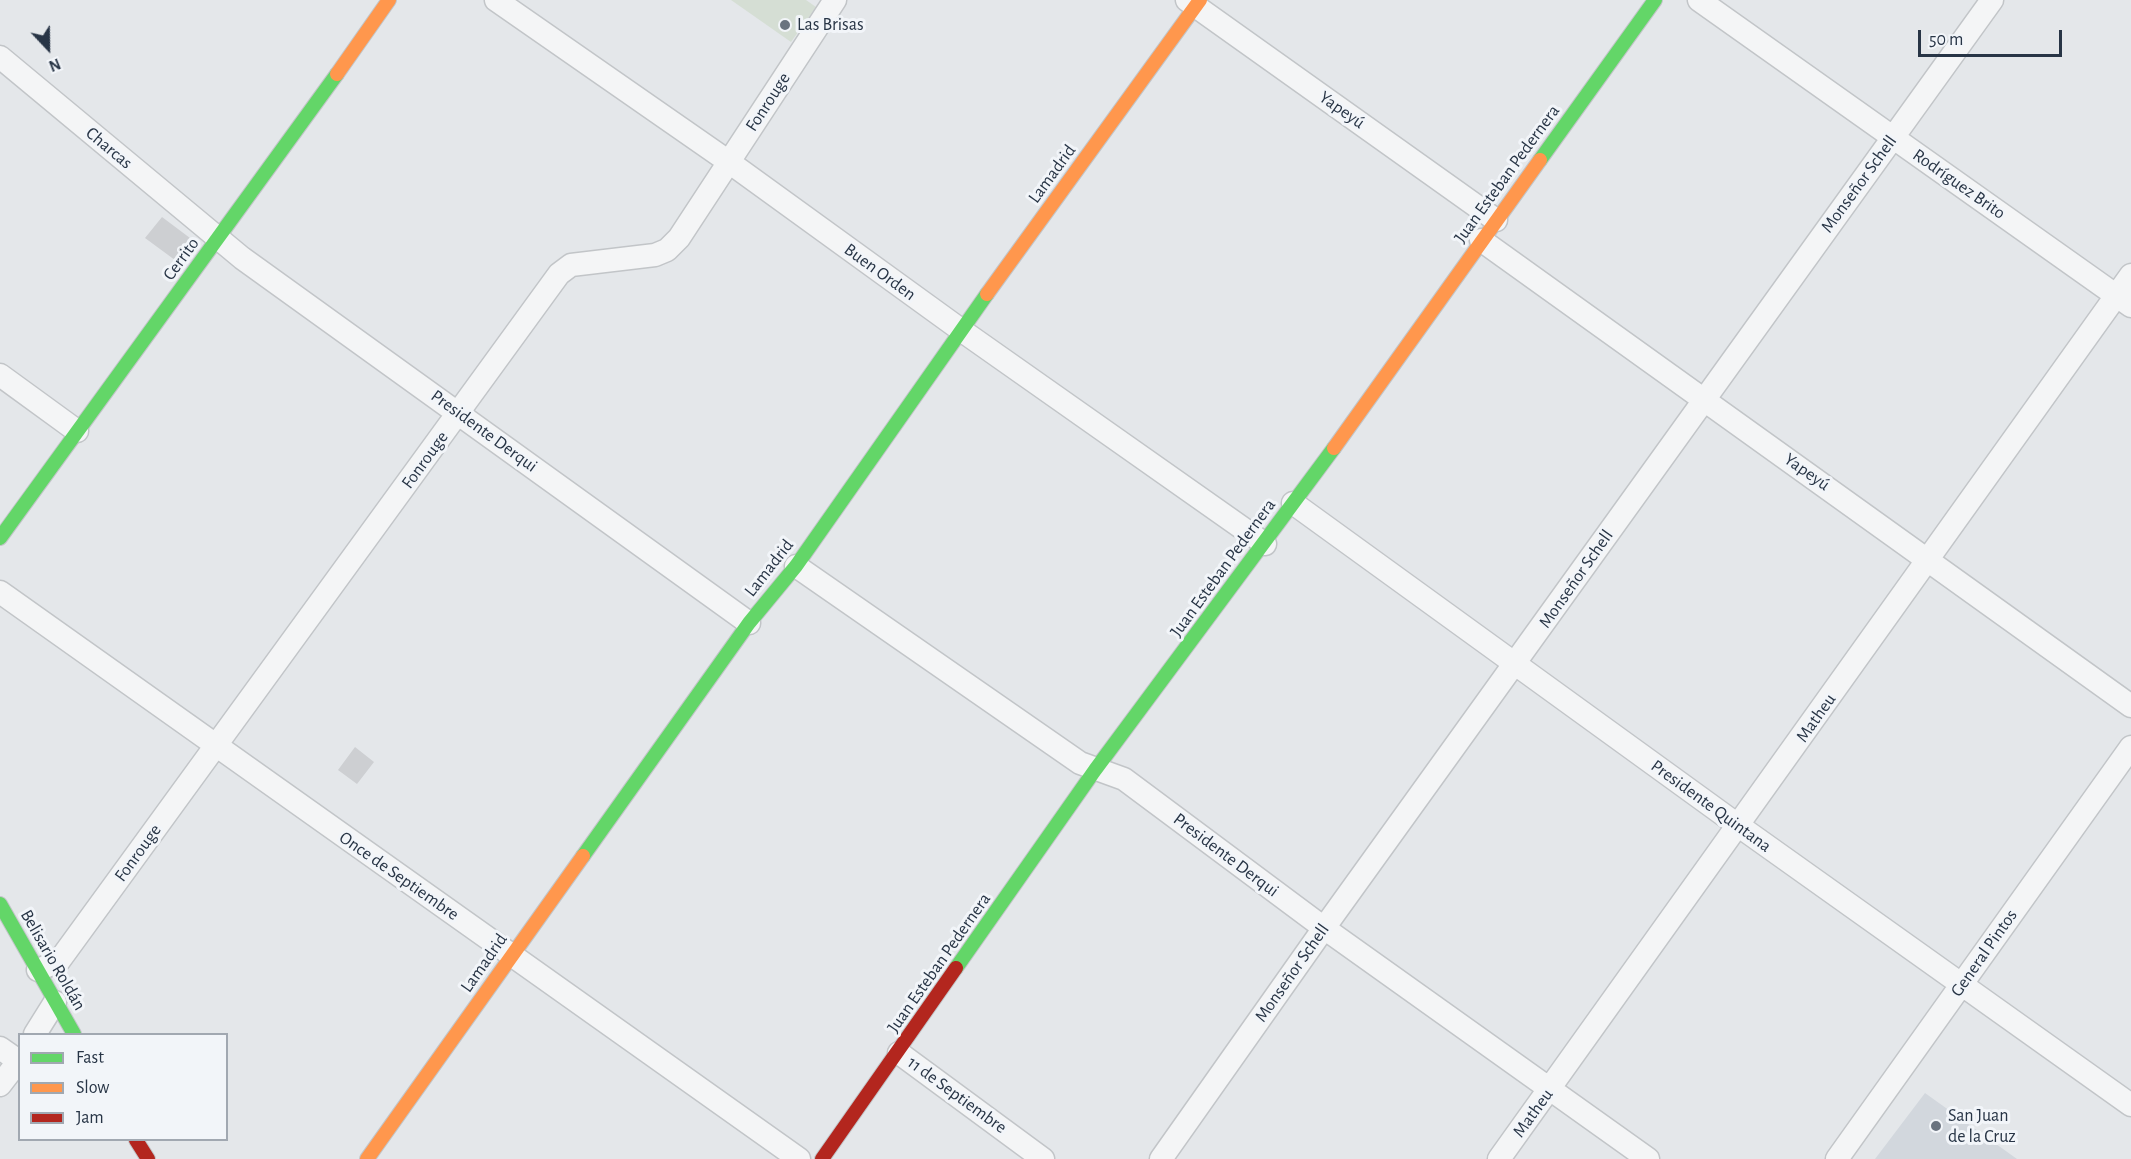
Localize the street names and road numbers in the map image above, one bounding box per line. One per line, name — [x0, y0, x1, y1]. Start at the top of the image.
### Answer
street label: Fonrouge — [741, 69, 795, 135]
street label: Yapeyú — [1315, 87, 1369, 133]
street label: Juan Esteban Pedernera — [1450, 101, 1564, 247]
street label: Charcas — [81, 122, 137, 174]
street label: Monseñor Schell — [1816, 131, 1902, 237]
street label: Lamadrid — [1024, 140, 1080, 208]
street label: Rodríguez Brito — [1908, 144, 2010, 224]
street label: Cerrito — [158, 233, 204, 285]
street label: Buen Orden — [840, 239, 920, 305]
street label: Presidente Derqui — [427, 385, 541, 477]
street label: Fonrouge — [397, 427, 453, 493]
street label: Yapeyú — [1780, 449, 1834, 495]
street label: Juan Esteban Pedernera — [1166, 495, 1280, 641]
street label: Monseñor Schell — [1534, 526, 1618, 632]
street label: Lamadrid — [740, 535, 798, 601]
street label: Matheu — [1791, 689, 1841, 747]
street label: Presidente Quintana — [1647, 755, 1775, 857]
street label: Presidente Derqui — [1169, 808, 1283, 902]
street label: Fonrouge — [110, 820, 166, 886]
street label: Once de Septiembre — [335, 827, 463, 925]
street label: Juan Esteban Pedernera — [883, 889, 995, 1037]
street label: General Pintos — [1946, 905, 2022, 1001]
street label: Belisario Roldán — [15, 906, 91, 1014]
street label: Monseñor Schell — [1250, 920, 1334, 1026]
street label: Lamadrid — [456, 929, 512, 997]
street label: 11 de Septiembre — [903, 1052, 1011, 1138]
street label: Matheu — [1508, 1084, 1558, 1142]

